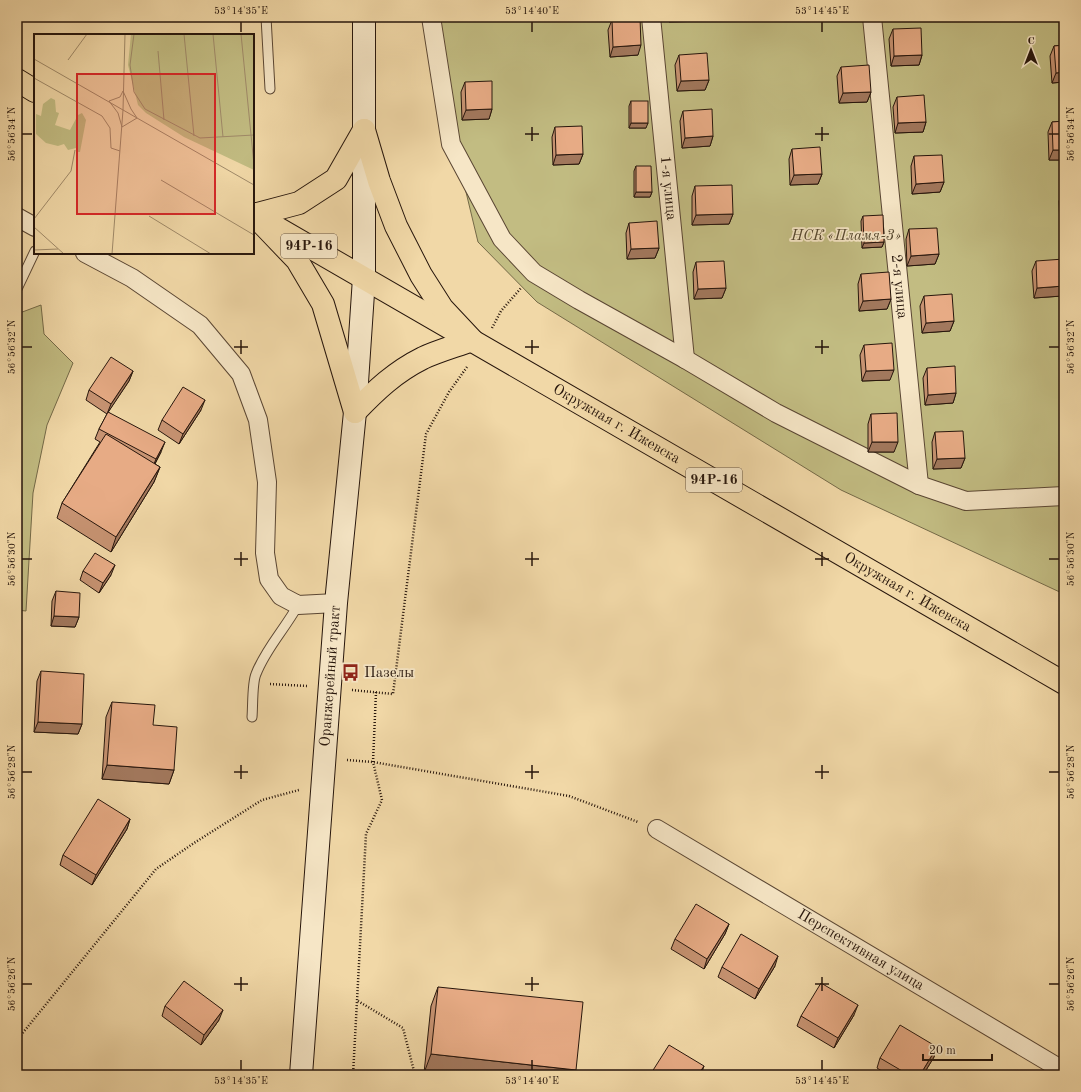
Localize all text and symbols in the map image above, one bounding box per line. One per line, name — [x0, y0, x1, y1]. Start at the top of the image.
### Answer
text: 53°14'35"E — [214, 6, 268, 16]
text: 53°14'40"E — [505, 6, 559, 16]
text: 53°14'45"E — [795, 6, 849, 16]
north arrow — [1011, 30, 1051, 70]
inset map — [34, 34, 254, 254]
text: С — [1027, 36, 1035, 47]
text: 56°56'34"N — [7, 106, 17, 161]
text: 56°56'34"N — [1066, 106, 1076, 161]
street label: 1-я улица — [657, 155, 679, 222]
park label: НСК «Пламя-3» — [790, 229, 901, 244]
road number: 94Р-16 — [281, 234, 337, 258]
street label: 2-я улица — [888, 254, 910, 320]
text: 56°56'32"N — [7, 319, 17, 374]
text: 56°56'32"N — [1066, 319, 1076, 374]
street label: Окружная г. Ижевска — [550, 382, 683, 467]
road number: 94Р-16 — [686, 468, 742, 492]
text: 56°56'30"N — [7, 531, 17, 586]
text: 56°56'30"N — [1066, 531, 1076, 586]
street label: Окружная г. Ижевска — [841, 550, 974, 635]
street label: Оранжерейный тракт — [318, 605, 343, 747]
bus stop icon: Пазелы — [341, 663, 361, 683]
place label: Пазелы — [364, 666, 414, 681]
text: 56°56'28"N — [7, 744, 17, 799]
text: 56°56'28"N — [1066, 744, 1076, 799]
street label: Перспективная улица — [795, 907, 927, 994]
text: 56°56'26"N — [7, 956, 17, 1011]
text: 56°56'26"N — [1066, 956, 1076, 1011]
scale bar — [923, 1036, 992, 1062]
text: 20 m — [929, 1045, 956, 1057]
text: 53°14'35"E — [214, 1076, 268, 1086]
text: 53°14'40"E — [505, 1076, 559, 1086]
text: 53°14'45"E — [795, 1076, 849, 1086]

